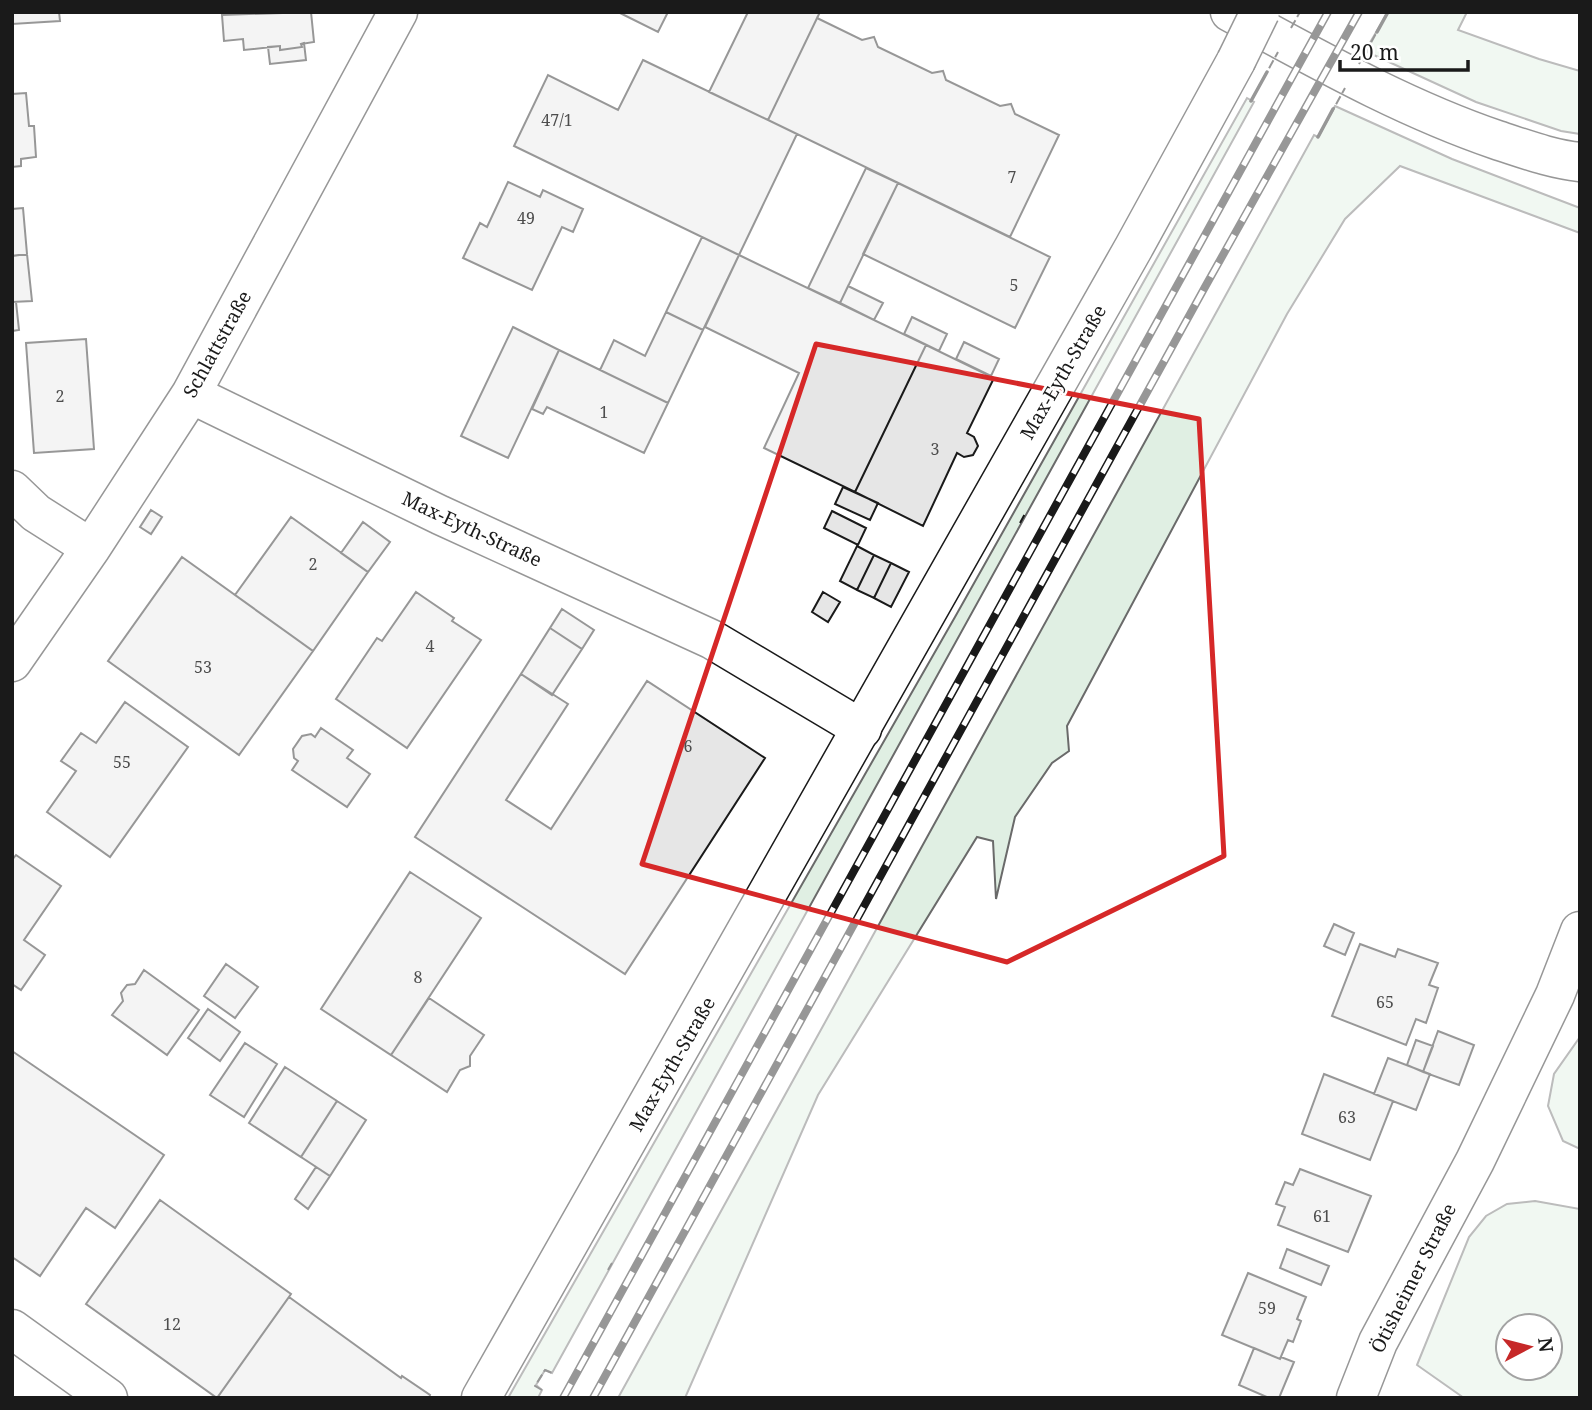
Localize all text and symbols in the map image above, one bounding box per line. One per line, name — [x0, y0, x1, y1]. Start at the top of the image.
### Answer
scale bar — [1340, 28, 1468, 72]
text: 20 m — [1350, 38, 1399, 66]
house number: 47/1 — [541, 109, 573, 131]
house number: 7 — [1008, 166, 1017, 188]
house number: 49 — [517, 207, 535, 229]
house number: 5 — [1010, 274, 1018, 296]
street label: Schlattstraße — [177, 286, 257, 402]
street label: Max-Eyth-Straße — [1014, 300, 1112, 444]
house number: 2 — [56, 385, 64, 407]
house number: 1 — [600, 401, 608, 423]
house number: 3 — [931, 438, 940, 460]
street label: Max-Eyth-Straße — [398, 485, 546, 573]
house number: 2 — [309, 553, 317, 575]
house number: 4 — [426, 635, 435, 657]
house number: 53 — [194, 656, 212, 678]
house number: 6 — [684, 735, 693, 757]
house number: 55 — [113, 751, 131, 773]
house number: 8 — [414, 966, 423, 988]
house number: 65 — [1376, 991, 1394, 1013]
street label: Max-Eyth-Straße — [623, 992, 721, 1136]
house number: 63 — [1338, 1106, 1356, 1128]
street label: Ötisheimer Straße — [1364, 1199, 1462, 1357]
house number: 61 — [1313, 1205, 1331, 1227]
house number: 59 — [1258, 1297, 1276, 1319]
north arrow — [1494, 1312, 1564, 1382]
house number: 12 — [163, 1313, 181, 1335]
text: N — [1532, 1336, 1560, 1354]

